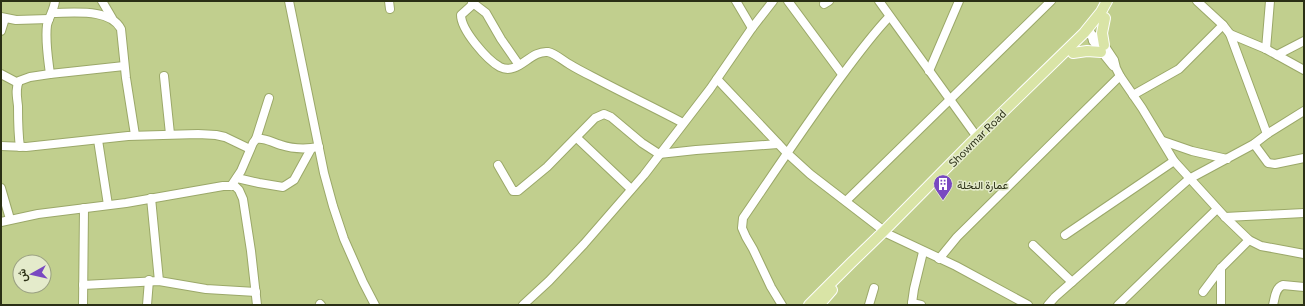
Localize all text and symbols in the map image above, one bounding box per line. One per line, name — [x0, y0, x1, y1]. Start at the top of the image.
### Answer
street label: Showmar Road — [946, 107, 1008, 169]
building icon: عمارة النخلة — [932, 173, 954, 201]
place label: عمارة النخلة — [957, 178, 1008, 192]
north arrow — [12, 254, 52, 294]
text: ش — [14, 268, 30, 283]

